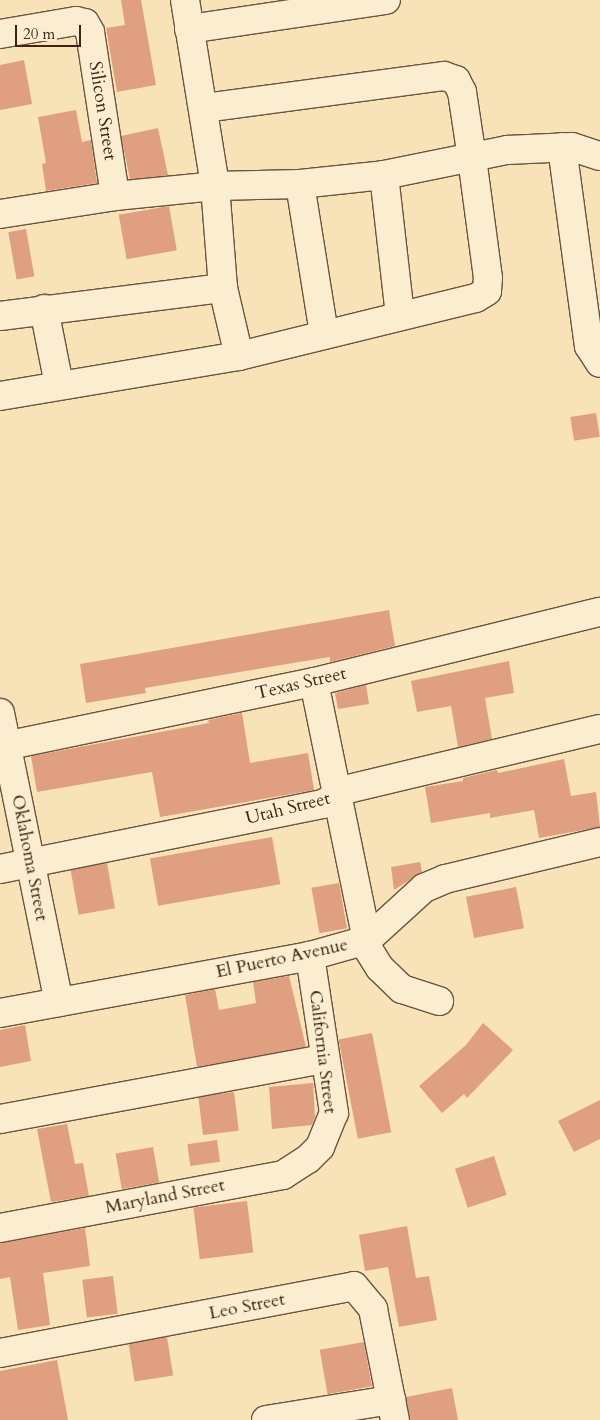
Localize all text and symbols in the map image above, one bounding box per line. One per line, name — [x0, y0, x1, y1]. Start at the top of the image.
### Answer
scale bar — [18, 15, 84, 47]
text: 20 m — [23, 24, 55, 44]
street label: Silicon Street — [84, 60, 120, 162]
street label: Texas Street — [254, 663, 348, 705]
street label: Utah Street — [244, 788, 332, 830]
street label: Oklahoma Street — [6, 793, 52, 923]
street label: El Puerto Avenue — [214, 934, 350, 984]
street label: California Street — [304, 989, 340, 1115]
street label: Maryland Street — [103, 1175, 227, 1219]
street label: Leo Street — [207, 1289, 287, 1325]

